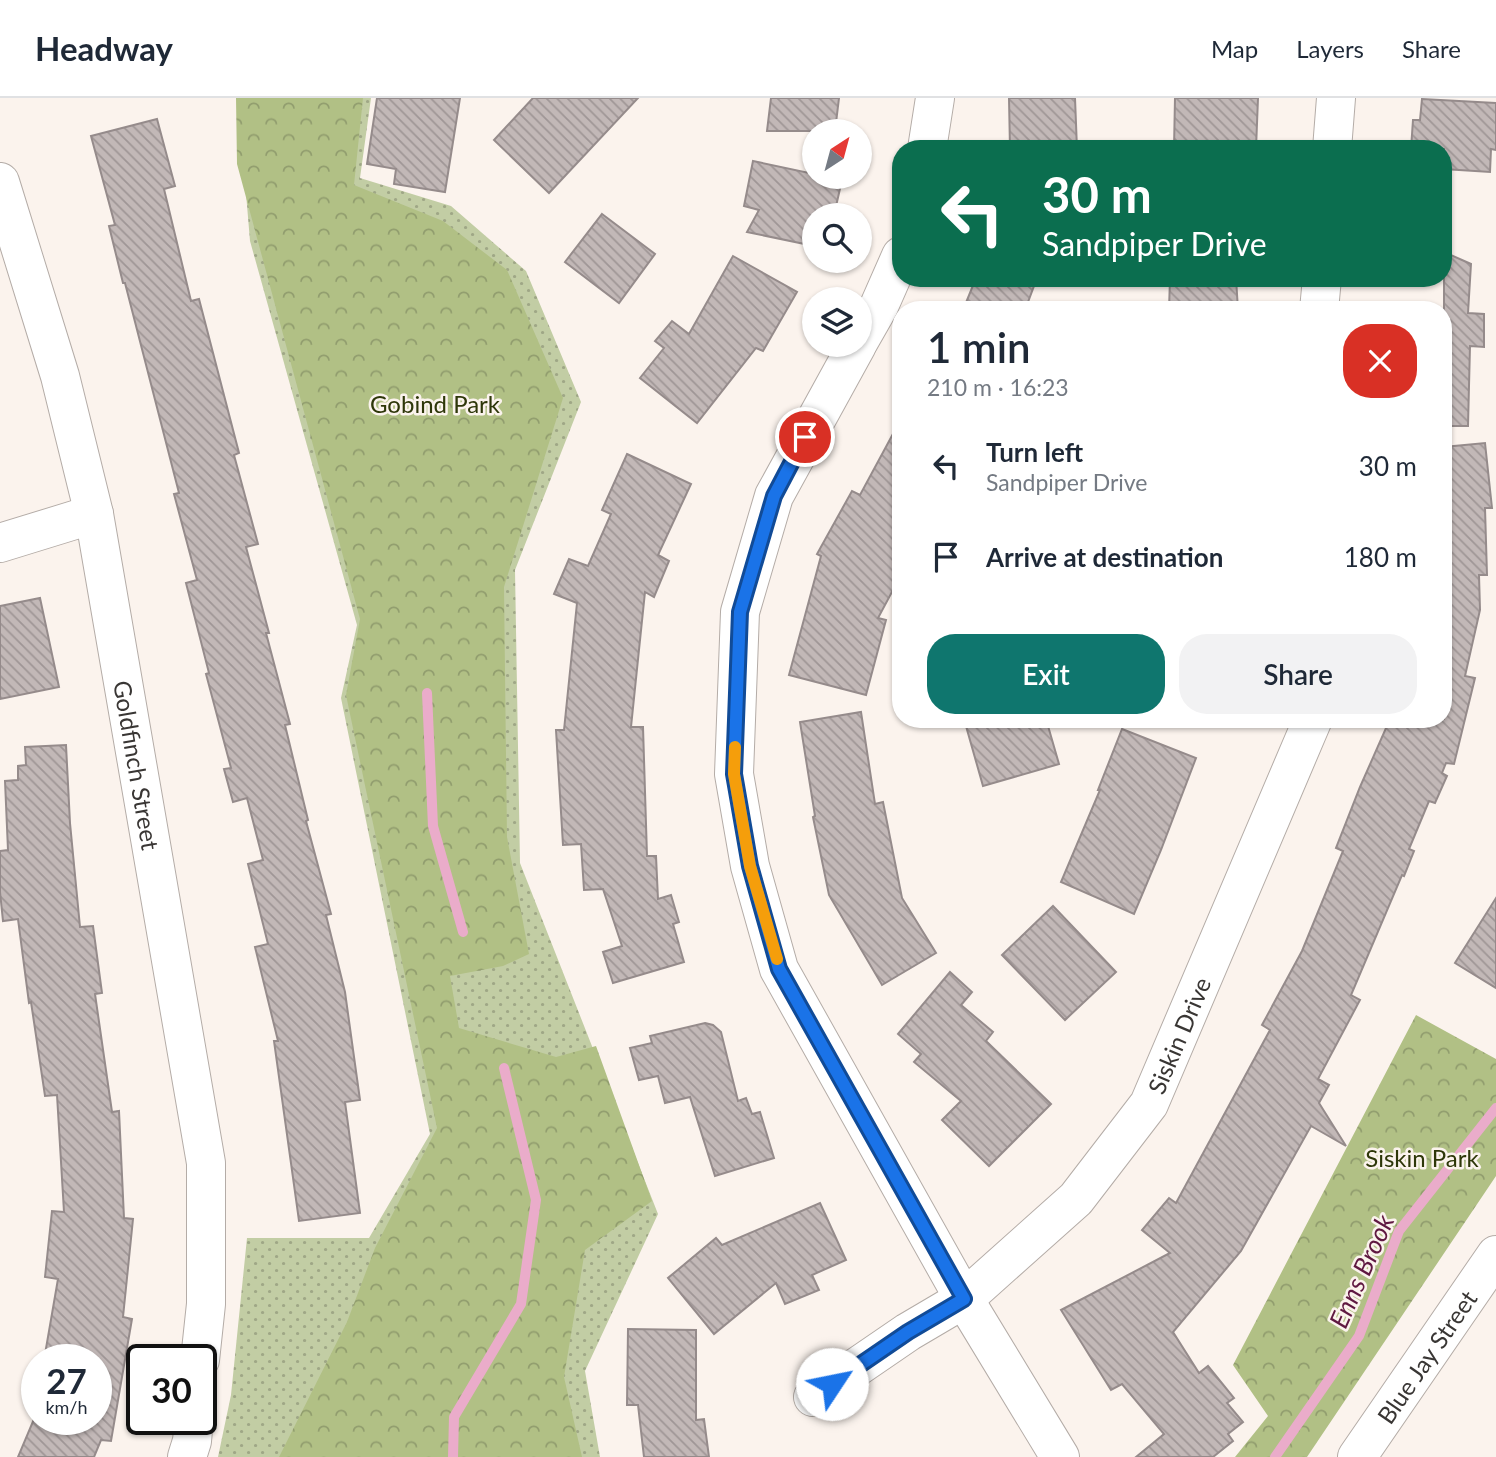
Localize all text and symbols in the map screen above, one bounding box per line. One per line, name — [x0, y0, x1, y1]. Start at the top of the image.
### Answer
text: Headway — [35, 28, 173, 68]
text: Map — [1211, 34, 1258, 63]
text: Layers — [1296, 34, 1364, 63]
text: Share — [1402, 34, 1461, 63]
north arrow — [802, 119, 872, 189]
map controls — [802, 119, 872, 357]
text: 30 m — [1042, 165, 1152, 223]
icon: left — [927, 168, 1018, 259]
button: search — [802, 203, 872, 273]
text: Sandpiper Drive — [1042, 224, 1267, 263]
button: layers — [802, 287, 872, 357]
text: 1 min — [927, 322, 1031, 372]
button: close — [1343, 324, 1417, 398]
text: 210 m · 16:23 — [927, 373, 1069, 401]
park label: Gobind Park — [370, 389, 501, 418]
pin — [775, 407, 835, 467]
icon: arrive — [786, 418, 824, 456]
text: Turn left — [986, 436, 1083, 468]
icon: left — [927, 447, 965, 485]
text: 30 m — [1359, 450, 1417, 482]
text: Sandpiper Drive — [986, 468, 1148, 496]
icon: arrive — [927, 538, 965, 576]
text: Arrive at destination — [986, 541, 1223, 573]
text: 180 m — [1344, 541, 1417, 573]
button: Exit — [927, 634, 1165, 714]
button: Share — [1179, 634, 1417, 714]
street label: Goldfinch Street — [108, 678, 166, 852]
street label: Siskin Drive — [1141, 972, 1216, 1098]
park label: Siskin Park — [1365, 1143, 1480, 1172]
water label: Enns Brook — [1322, 1209, 1400, 1333]
street label: Blue Jay Street — [1370, 1284, 1482, 1429]
speed limit sign: 30 — [126, 1344, 217, 1435]
position arrow — [795, 1347, 869, 1421]
text: 27 — [46, 1359, 87, 1401]
text: km/h — [45, 1396, 88, 1418]

